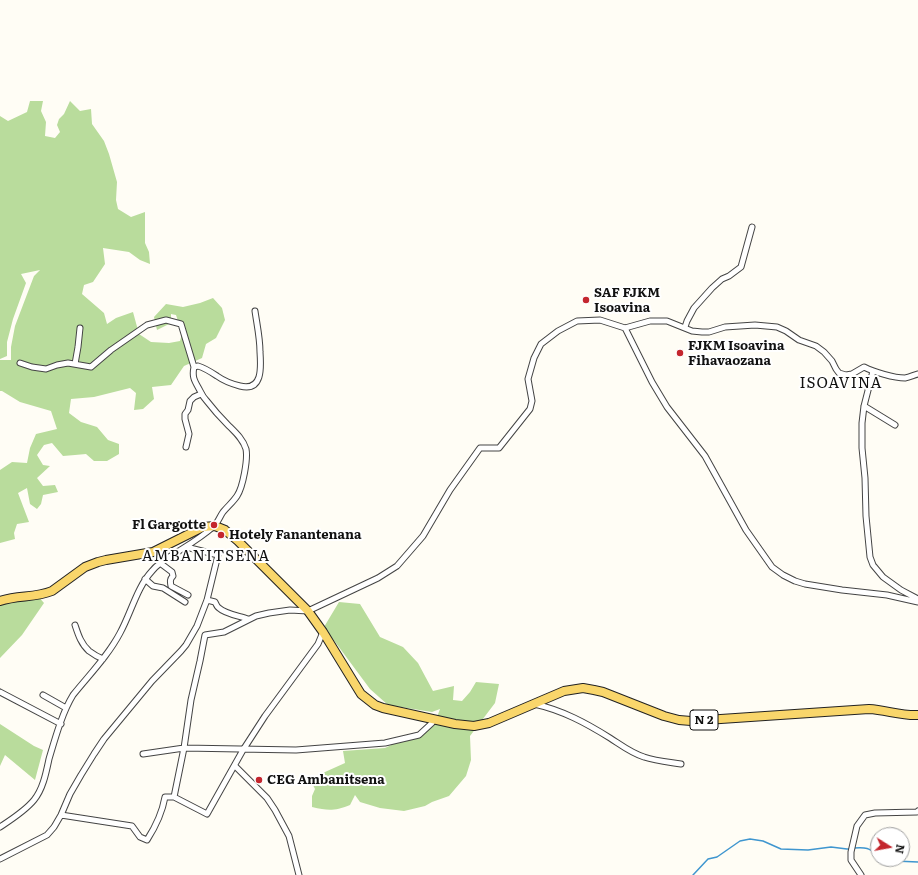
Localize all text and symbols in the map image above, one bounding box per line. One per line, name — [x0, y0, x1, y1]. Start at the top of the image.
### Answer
place label: SAF FJKM Isoavina — [594, 285, 660, 316]
marker: SAF FJKM Isoavina — [581, 295, 591, 305]
place label: FJKM Isoavina Fihavaozana — [688, 338, 784, 369]
marker: FJKM Isoavina Fihavaozana — [675, 348, 685, 358]
district label: ISOAVINA — [799, 375, 883, 393]
place label: Fl Gargotte — [132, 517, 206, 533]
marker: Fl Gargotte — [209, 520, 219, 530]
place label: Hotely Fanantenana — [229, 527, 361, 543]
marker: Hotely Fanantenana — [216, 530, 226, 540]
district label: AMBANITSENA — [142, 548, 270, 566]
road number: N 2 — [690, 710, 718, 730]
place label: CEG Ambanitsena — [267, 772, 385, 788]
marker: CEG Ambanitsena — [254, 775, 264, 785]
north arrow — [870, 827, 910, 867]
text: N — [892, 843, 910, 855]

